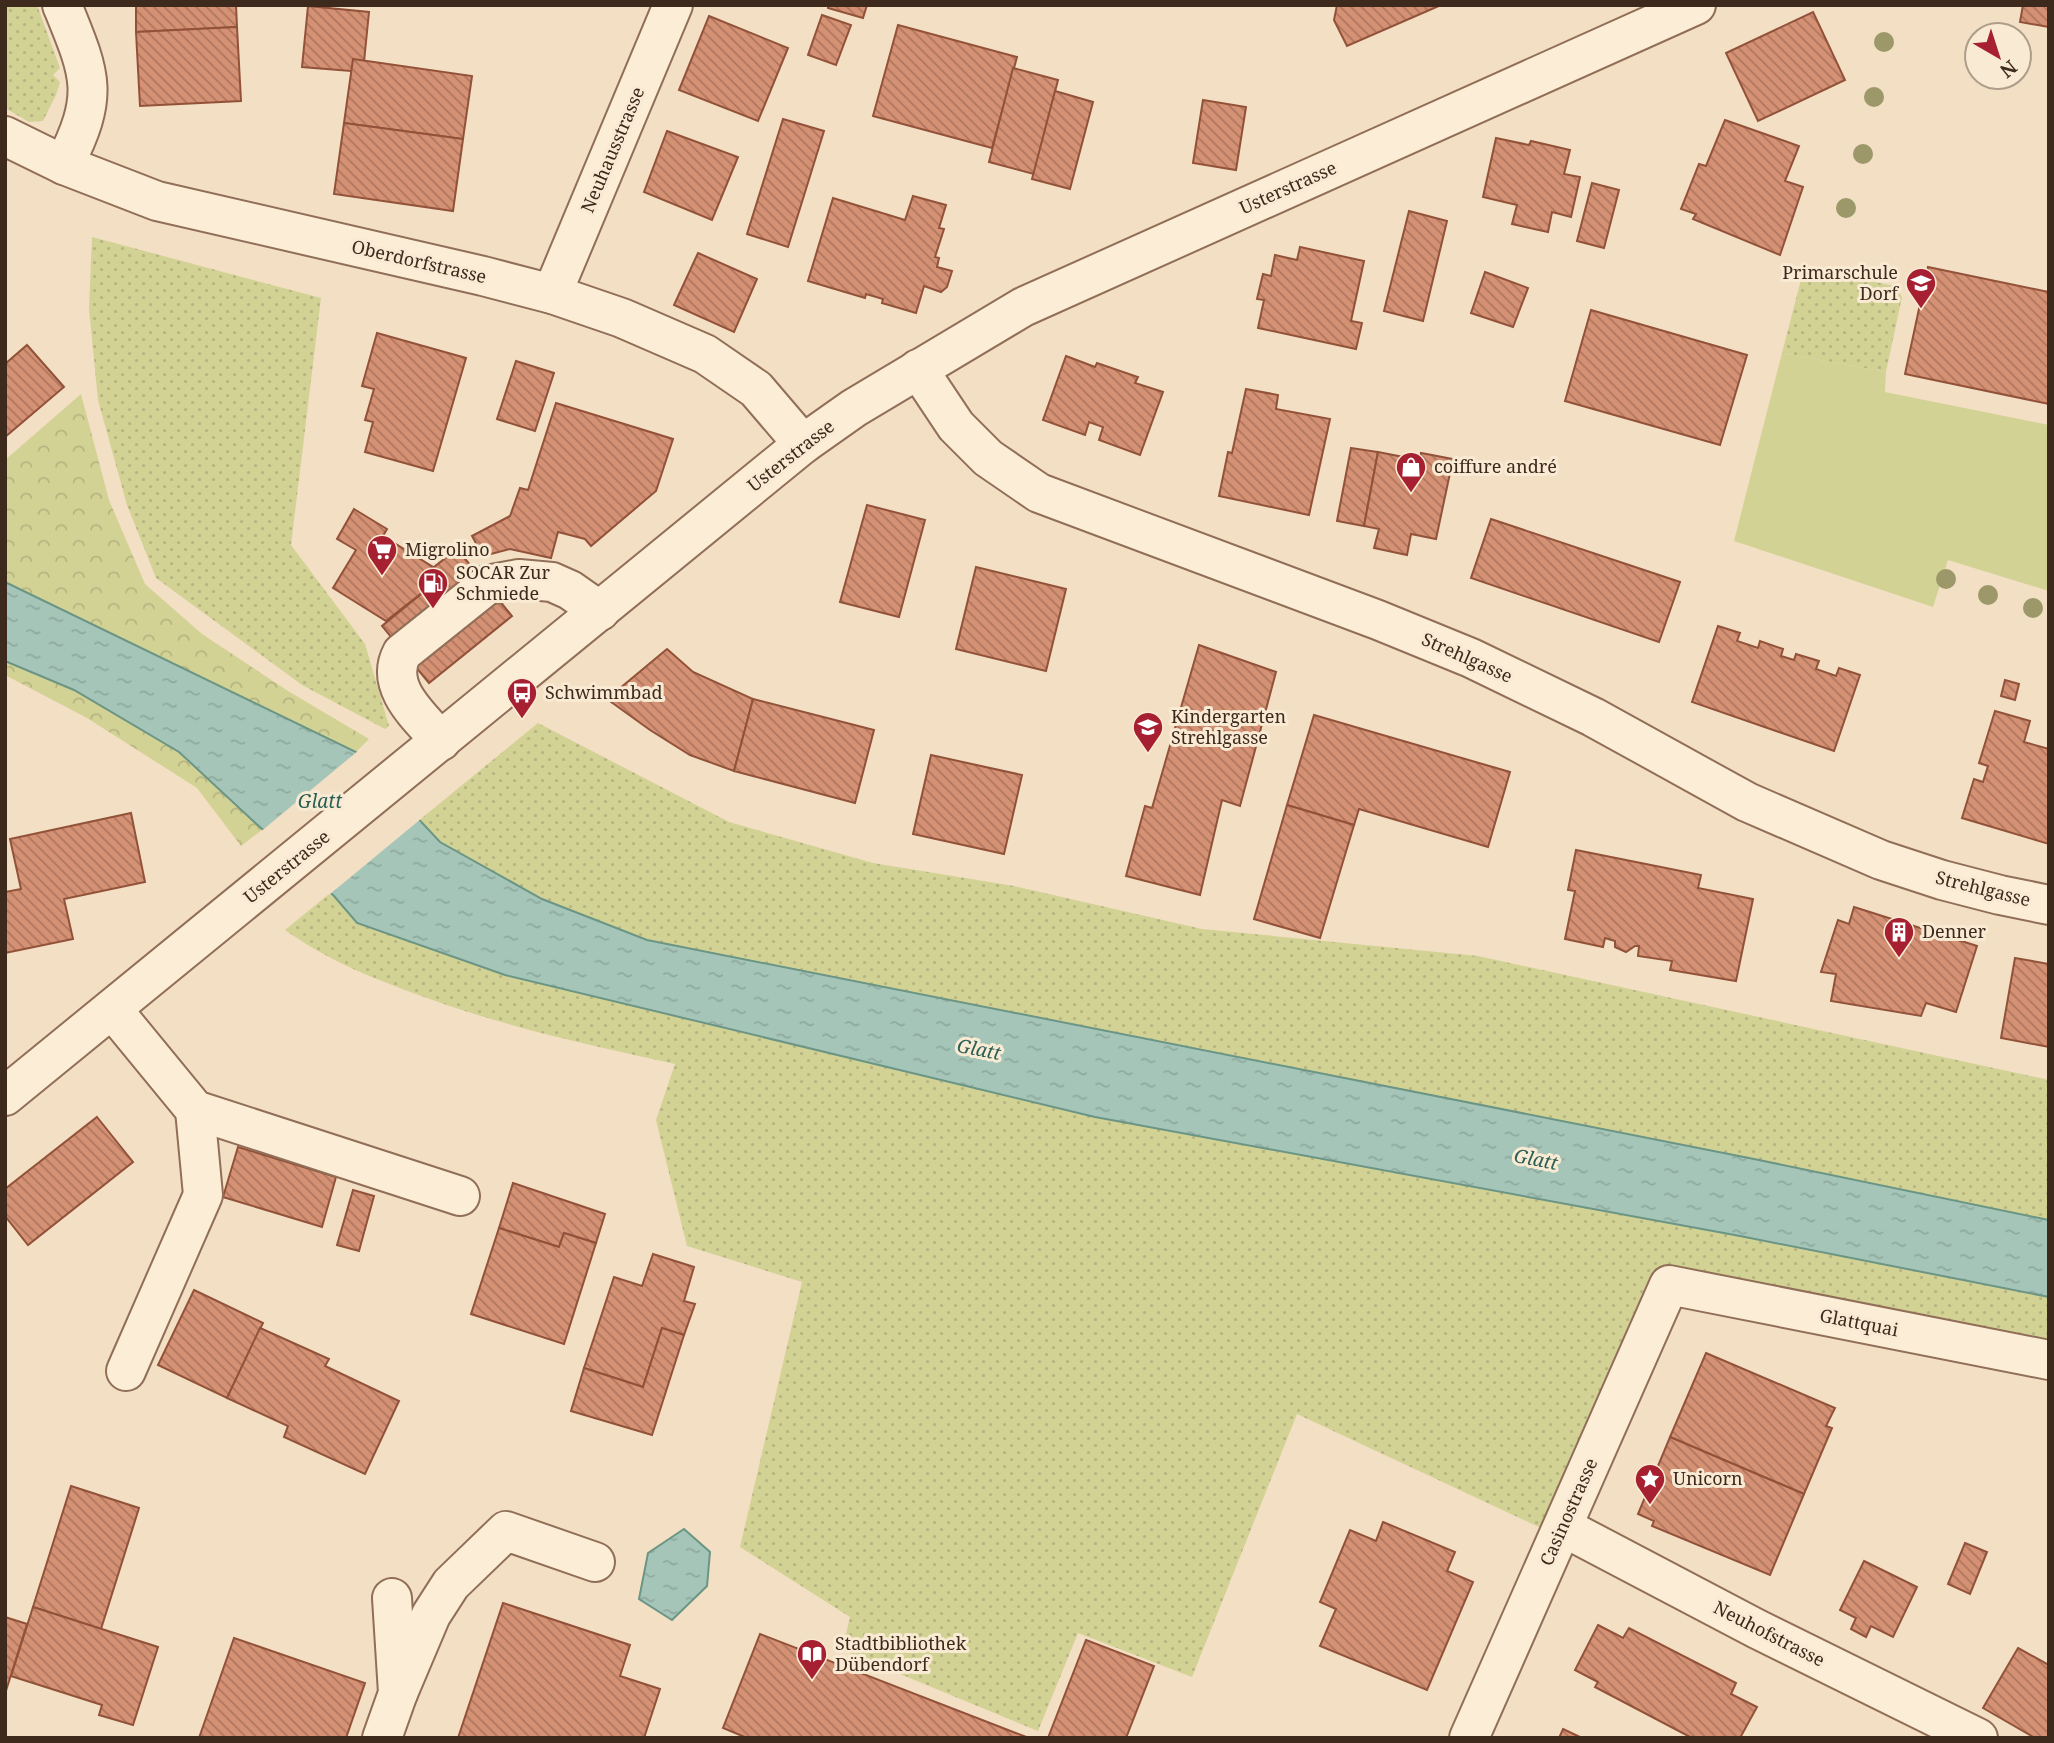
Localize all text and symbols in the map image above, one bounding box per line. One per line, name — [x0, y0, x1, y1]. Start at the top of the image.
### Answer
north arrow — [1963, 21, 2033, 91]
text: N — [1995, 54, 2023, 84]
street label: Neuhausstrasse — [575, 83, 649, 216]
street label: Usterstrasse — [1235, 155, 1340, 219]
street label: Oberdorfstrasse — [349, 234, 489, 288]
place label: Primarschule Dorf — [1782, 260, 1899, 305]
school or university icon: Primarschule Dorf — [1904, 266, 1938, 310]
street label: Usterstrasse — [742, 414, 839, 497]
shop icon: coiffure andré — [1394, 450, 1428, 494]
place label: coiffure andré — [1434, 454, 1557, 478]
supermarket icon: Migrolino — [365, 533, 399, 577]
place label: Migrolino — [405, 537, 490, 561]
place label: SOCAR Zur Schmiede — [456, 560, 550, 605]
fuel station icon: SOCAR Zur Schmiede — [416, 566, 450, 610]
street label: Strehlgasse — [1418, 626, 1517, 688]
bus stop icon: Schwimmbad — [505, 676, 539, 720]
place label: Schwimmbad — [545, 680, 663, 704]
place label: Kindergarten Strehlgasse — [1171, 704, 1286, 749]
school or university icon: Kindergarten Strehlgasse — [1131, 710, 1165, 754]
water label: Glatt — [298, 788, 343, 814]
street label: Usterstrasse — [238, 824, 334, 908]
street label: Strehlgasse — [1933, 865, 2033, 911]
building icon: Denner — [1882, 915, 1916, 959]
place label: Denner — [1922, 919, 1987, 943]
water label: Glatt — [955, 1032, 1004, 1066]
water label: Glatt — [1512, 1142, 1561, 1176]
street label: Glattquai — [1818, 1303, 1901, 1341]
street label: Casinostrasse — [1534, 1454, 1603, 1569]
place icon: Unicorn — [1633, 1462, 1667, 1506]
place label: Unicorn — [1673, 1466, 1743, 1490]
street label: Neuhofstrasse — [1710, 1595, 1829, 1671]
place label: Stadtbibliothek Dübendorf — [835, 1631, 967, 1676]
library icon: Stadtbibliothek Dübendorf — [795, 1637, 829, 1681]

